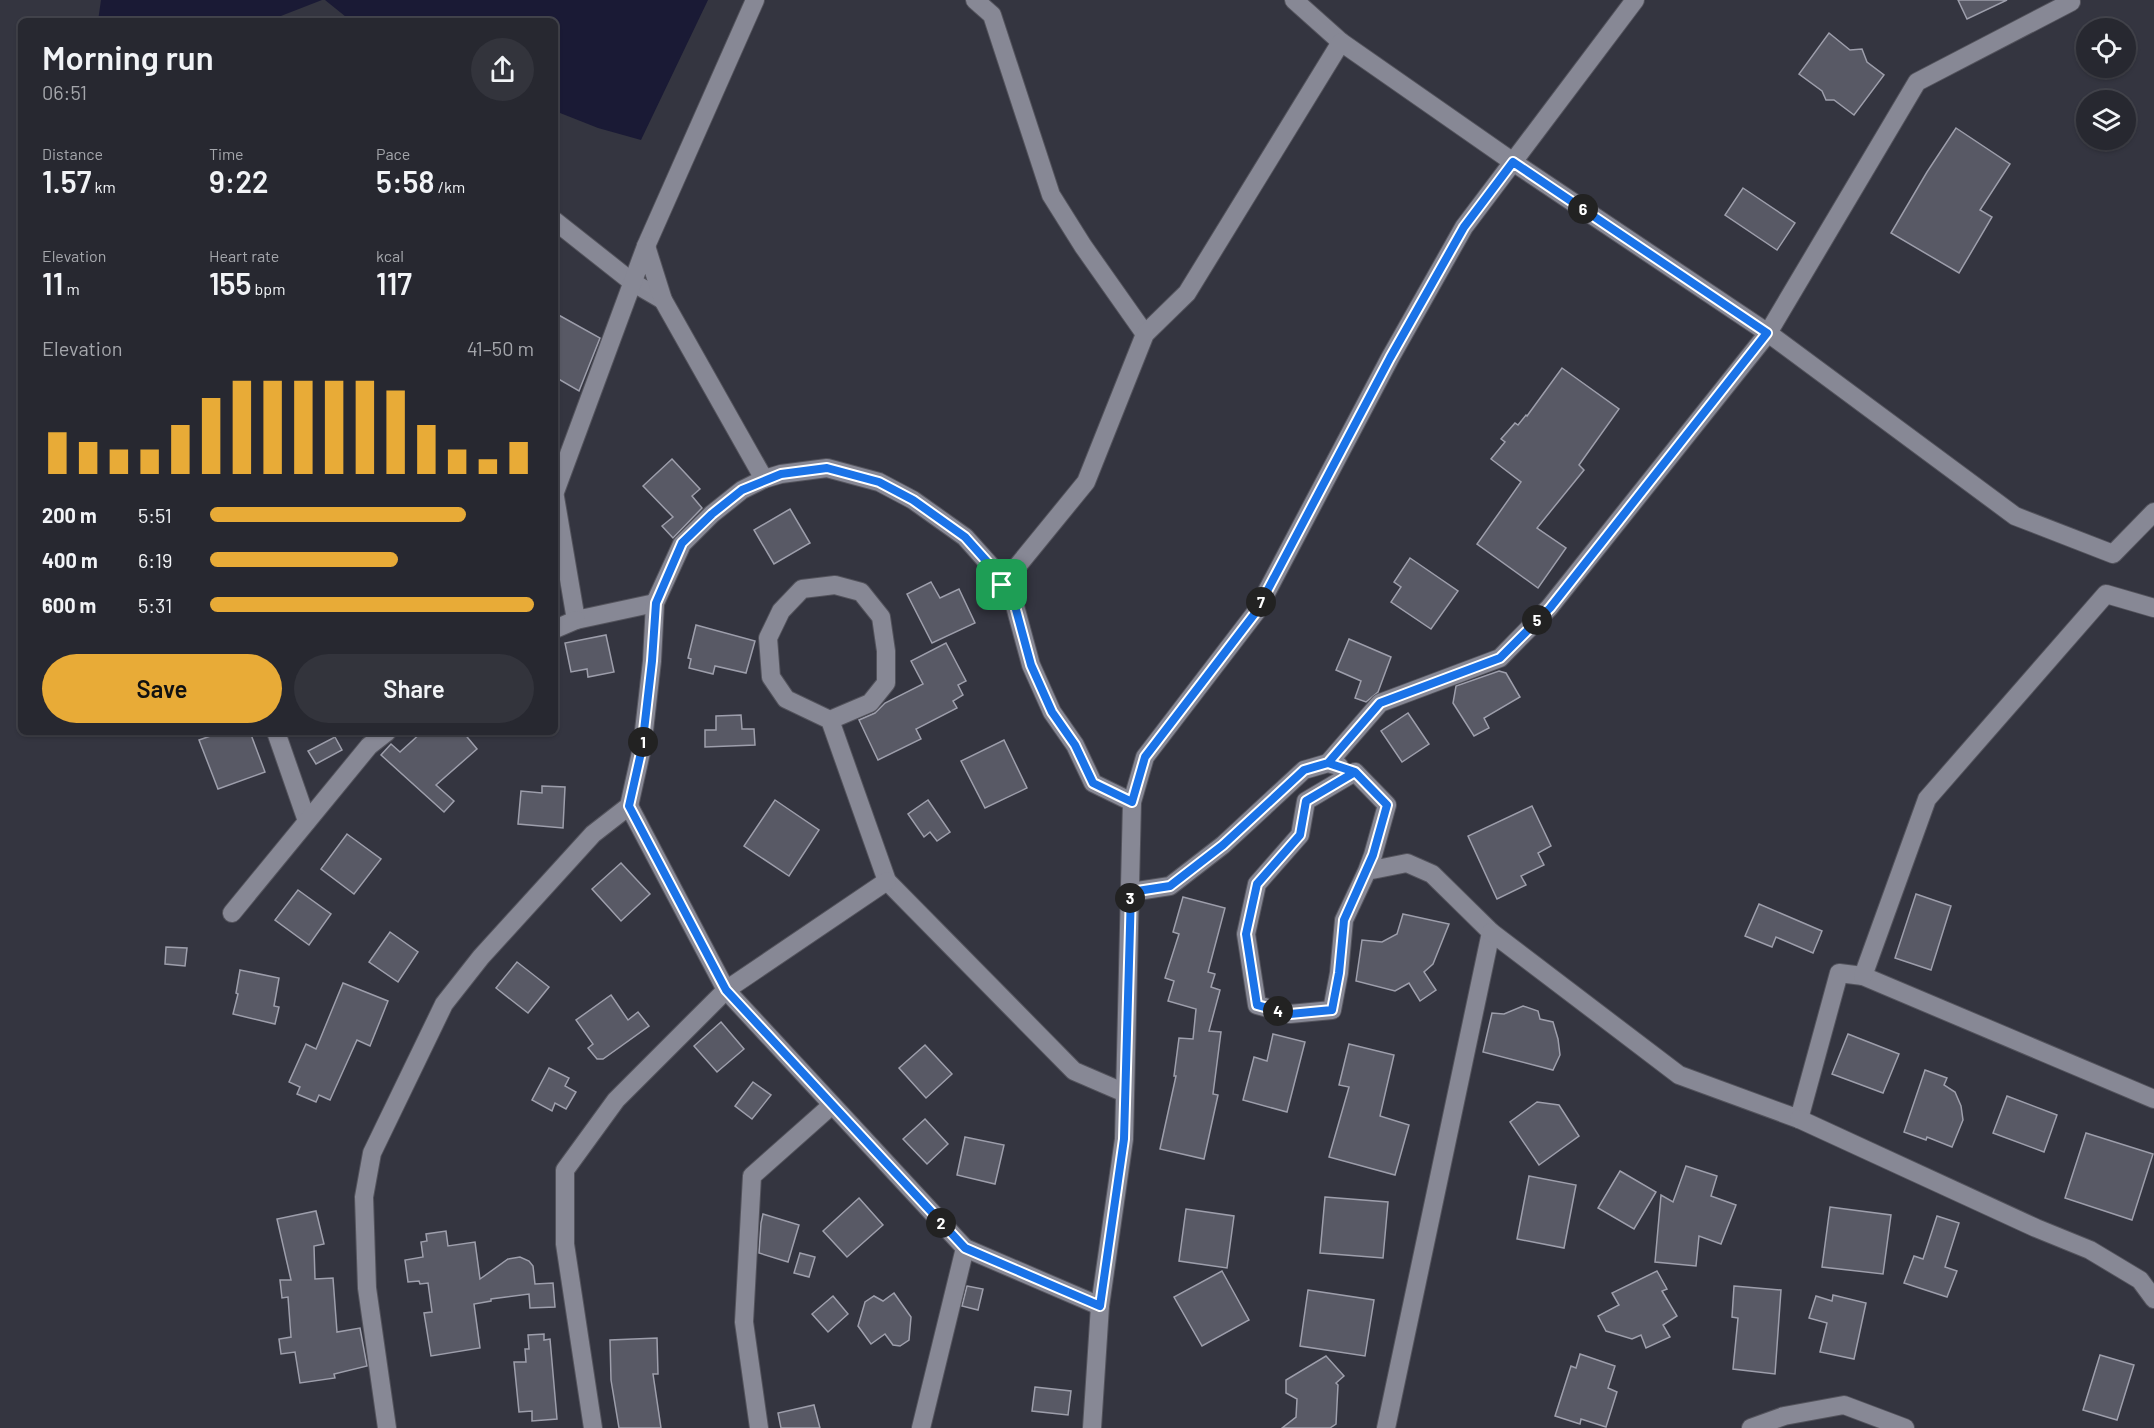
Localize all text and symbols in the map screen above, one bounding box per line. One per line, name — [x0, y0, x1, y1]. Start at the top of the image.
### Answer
map controls — [2076, 18, 2136, 150]
button: locate — [2076, 18, 2136, 78]
text: Morning run — [42, 37, 214, 77]
button: share — [471, 38, 534, 101]
text: 06:51 — [42, 80, 87, 104]
button: layers — [2076, 90, 2136, 150]
text: Distance — [42, 144, 103, 163]
text: Time — [209, 144, 244, 163]
text: Pace — [376, 144, 410, 163]
text: 1.57 — [42, 163, 91, 199]
text: 9:22 — [209, 163, 269, 199]
text: 5:58 — [376, 163, 434, 199]
text: km — [91, 177, 116, 196]
text: /km — [434, 177, 465, 196]
pin: 6 — [1568, 194, 1598, 224]
text: 6 — [1579, 199, 1587, 218]
text: Elevation — [42, 246, 106, 265]
text: Heart rate — [209, 246, 279, 265]
text: kcal — [376, 246, 404, 265]
text: 11 — [42, 265, 63, 301]
text: 155 — [209, 265, 251, 301]
text: 117 — [376, 265, 412, 301]
text: m — [63, 279, 80, 298]
text: bpm — [251, 279, 285, 298]
text: Elevation — [42, 336, 123, 360]
text: 41–50 m — [467, 336, 534, 360]
text: 200 m — [42, 503, 97, 527]
text: 5:51 — [138, 503, 172, 527]
text: 400 m — [42, 548, 98, 572]
text: 6:19 — [138, 548, 173, 572]
pin — [976, 559, 1027, 610]
icon: arrive — [985, 568, 1018, 601]
pin: 7 — [1246, 587, 1276, 617]
text: 7 — [1257, 592, 1265, 611]
text: 600 m — [42, 593, 96, 617]
text: 5:31 — [138, 593, 172, 617]
pin: 5 — [1522, 605, 1552, 635]
text: 5 — [1533, 610, 1541, 629]
button: Save — [42, 654, 282, 723]
button: Share — [294, 654, 534, 723]
pin: 1 — [628, 727, 658, 757]
text: 1 — [640, 732, 646, 751]
pin: 3 — [1115, 883, 1145, 913]
text: 3 — [1126, 888, 1134, 907]
pin: 4 — [1263, 996, 1293, 1026]
text: 4 — [1273, 1001, 1283, 1020]
pin: 2 — [926, 1208, 956, 1238]
text: 2 — [937, 1213, 945, 1232]

